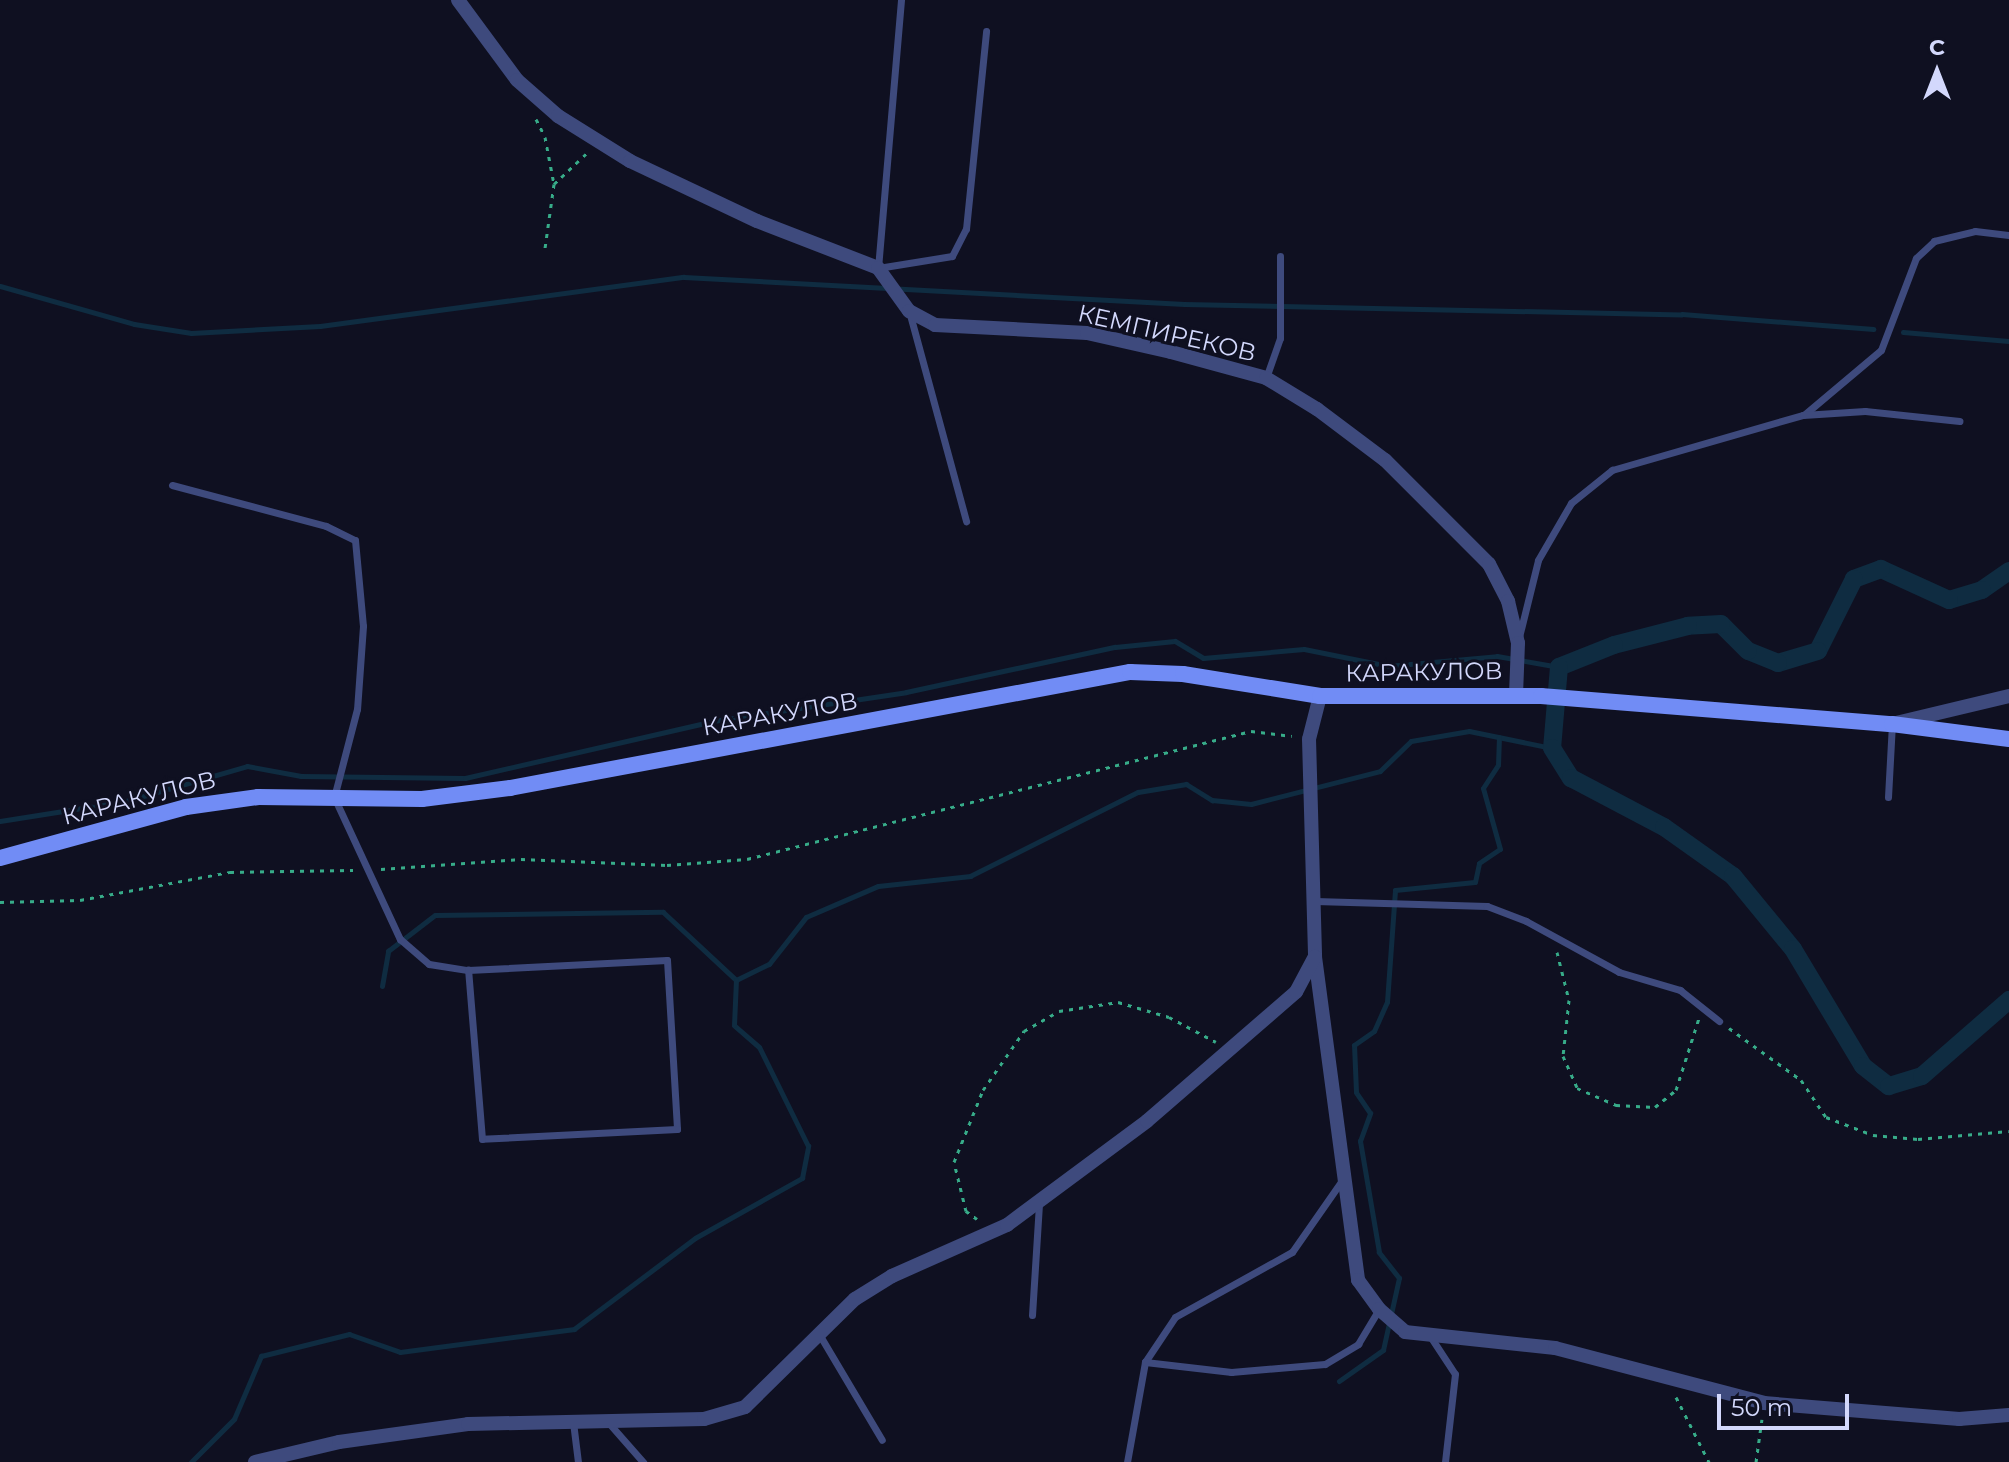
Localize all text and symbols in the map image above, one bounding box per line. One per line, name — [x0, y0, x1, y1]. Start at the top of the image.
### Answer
north arrow — [1897, 32, 1977, 112]
text: С — [1929, 34, 1945, 61]
street label: КЕМПИРЕКОВ — [1075, 298, 1259, 368]
street label: КАРАКУЛОВ — [1345, 656, 1503, 688]
street label: КАРАКУЛОВ — [700, 686, 860, 742]
street label: КАРАКУЛОВ — [59, 765, 219, 831]
scale bar — [1721, 1378, 1853, 1428]
text: 50 m — [1731, 1393, 1792, 1422]

